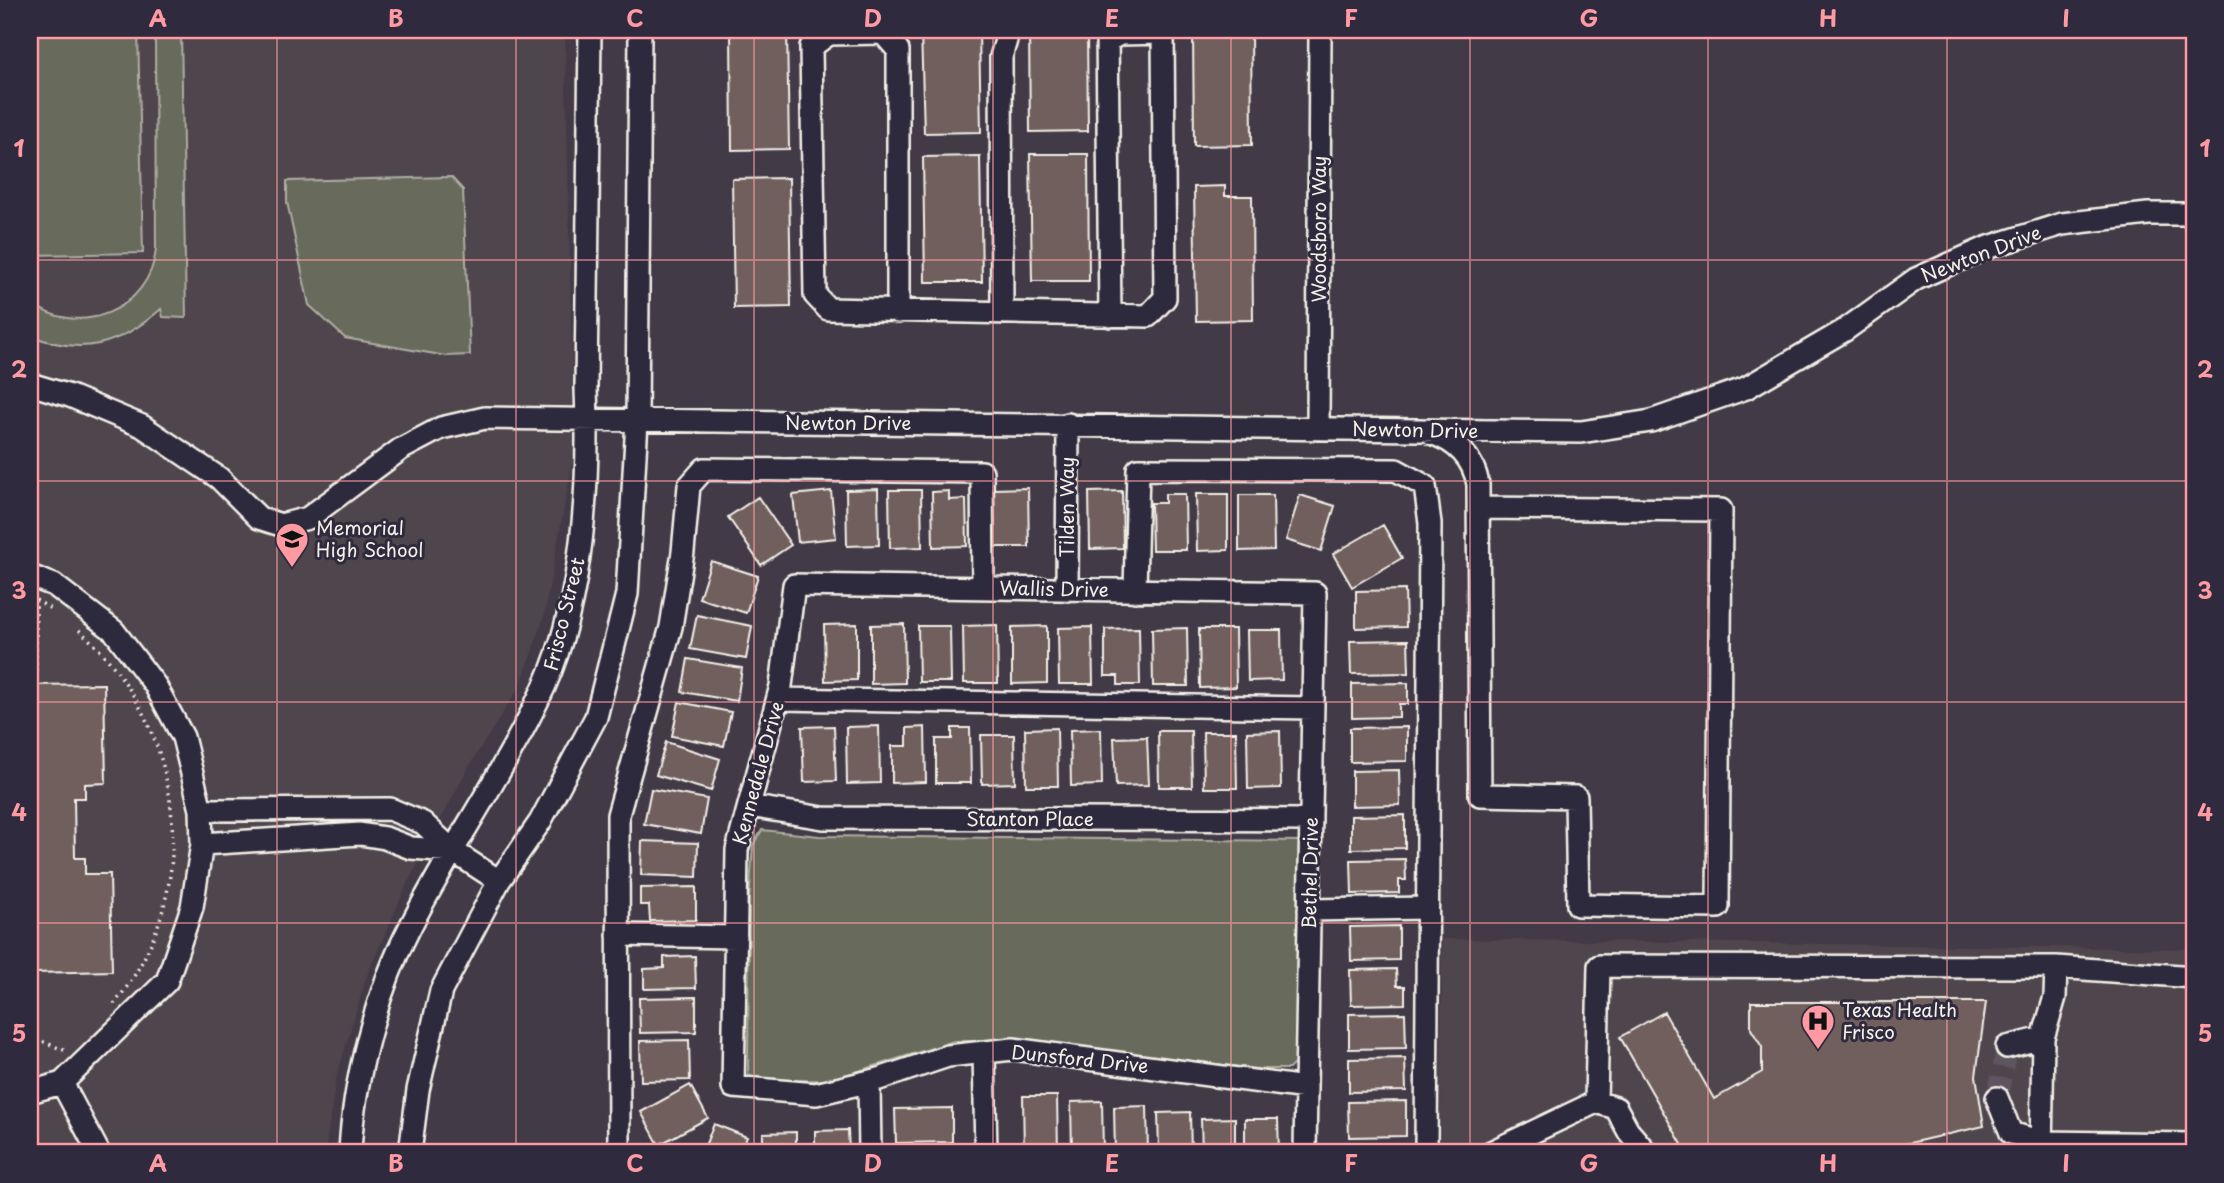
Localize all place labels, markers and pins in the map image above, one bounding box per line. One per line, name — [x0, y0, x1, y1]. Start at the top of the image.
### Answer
place label: Memorial High School — [316, 513, 423, 563]
school or university icon: Memorial High School — [273, 520, 311, 569]
place label: Texas Health Frisco — [1842, 995, 1957, 1045]
hospital icon: Texas Health Frisco — [1799, 1002, 1837, 1051]

